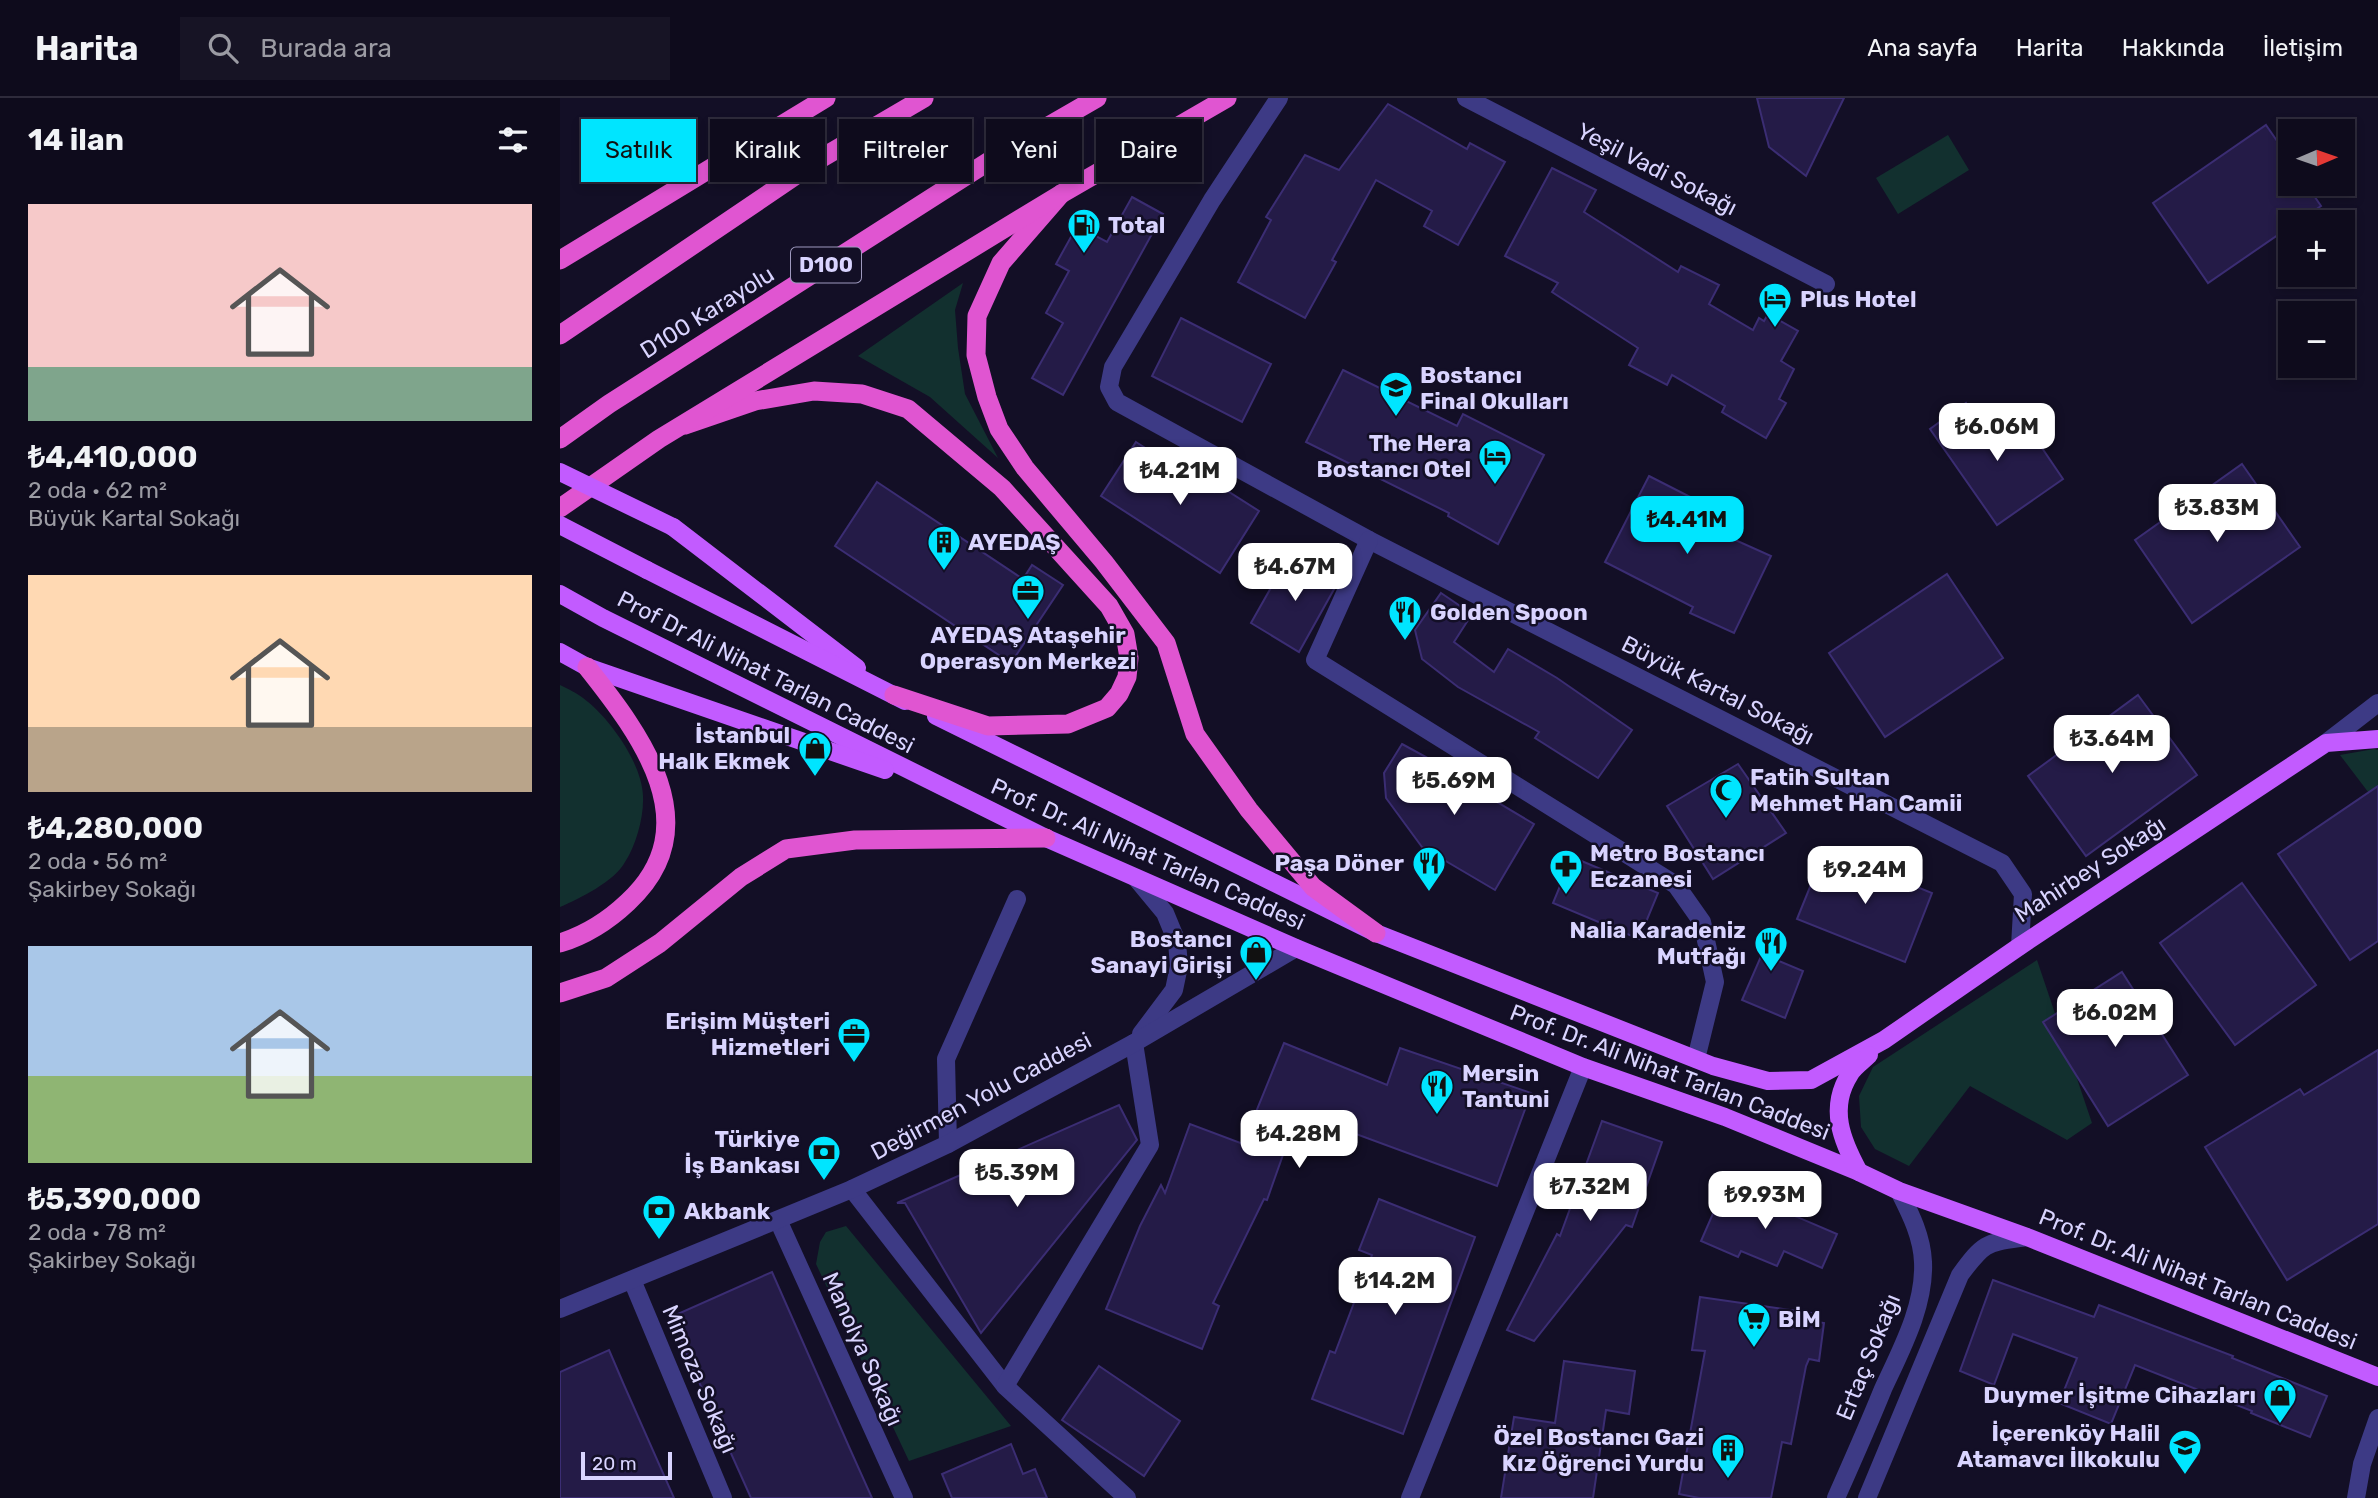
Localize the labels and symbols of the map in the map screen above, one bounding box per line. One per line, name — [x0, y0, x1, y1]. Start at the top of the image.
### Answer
street label: Yeşil Vadi Sokağı — [1572, 117, 1742, 221]
north arrow — [2278, 119, 2356, 196]
fuel station icon: Total — [1065, 206, 1103, 255]
place label: Total — [1108, 211, 1165, 239]
road number: D100 — [791, 248, 861, 282]
street label: D100 Karayolu — [635, 260, 779, 364]
hotel icon: Plus Hotel — [1756, 280, 1794, 329]
place label: Plus Hotel — [1800, 285, 1917, 313]
place label: Bostancı Final Okulları — [1420, 361, 1569, 415]
school or university icon: Bostancı Final Okulları — [1377, 369, 1415, 418]
pin: ₺6.06M — [1940, 404, 2054, 463]
place label: The Hera Bostancı Otel — [1317, 429, 1471, 483]
hotel icon: The Hera Bostancı Otel — [1476, 437, 1514, 486]
pin: ₺4.21M — [1123, 448, 1237, 507]
pin: ₺3.83M — [2160, 484, 2274, 544]
pin: ₺4.41M — [1630, 496, 1744, 556]
building icon: AYEDAŞ — [925, 523, 963, 572]
place label: AYEDAŞ — [968, 528, 1061, 556]
pin: ₺4.67M — [1238, 544, 1352, 603]
office icon: AYEDAŞ Ataşehir Operasyon Merkezi — [1009, 572, 1047, 621]
street label: Prof Dr Ali Nihat Tarlan Caddesi — [613, 585, 919, 759]
restaurant icon: Golden Spoon — [1386, 593, 1424, 642]
place label: Golden Spoon — [1430, 598, 1588, 626]
place label: AYEDAŞ Ataşehir Operasyon Merkezi — [920, 621, 1136, 675]
street label: Büyük Kartal Sokağı — [1617, 629, 1819, 751]
pin: ₺3.64M — [2055, 716, 2169, 775]
place label: İstanbul Halk Ekmek — [658, 721, 791, 775]
shop icon: İstanbul Halk Ekmek — [796, 729, 834, 778]
pin: ₺5.69M — [1397, 758, 1511, 817]
place label: Fatih Sultan Mehmet Han Camii — [1750, 763, 1962, 817]
mosque icon: Fatih Sultan Mehmet Han Camii — [1707, 771, 1745, 820]
street label: Prof. Dr. Ali Nihat Tarlan Caddesi — [987, 772, 1309, 936]
street label: Mahirbey Sokağı — [2009, 810, 2171, 928]
place label: Metro Bostancı Eczanesi — [1590, 839, 1765, 893]
restaurant icon: Paşa Döner — [1410, 844, 1448, 893]
pin: ₺9.24M — [1808, 846, 1922, 906]
pharmacy icon: Metro Bostancı Eczanesi — [1547, 847, 1585, 896]
place label: Paşa Döner — [1275, 849, 1405, 877]
place label: Nalia Karadeniz Mutfağı — [1570, 916, 1746, 970]
restaurant icon: Nalia Karadeniz Mutfağı — [1752, 924, 1790, 973]
place label: Bostancı Sanayi Girişi — [1091, 925, 1232, 979]
shop icon: Bostancı Sanayi Girişi — [1237, 933, 1275, 982]
pin: ₺6.02M — [2058, 990, 2172, 1049]
street label: Prof. Dr. Ali Nihat Tarlan Caddesi — [1506, 998, 1834, 1146]
place label: Erişim Müşteri Hizmetleri — [665, 1007, 830, 1061]
office icon: Erişim Müşteri Hizmetleri — [835, 1015, 873, 1064]
street label: Değirmen Yolu Caddesi — [866, 1026, 1096, 1166]
place label: Mersin Tantuni — [1462, 1059, 1550, 1113]
restaurant icon: Mersin Tantuni — [1418, 1067, 1456, 1116]
pin: ₺4.28M — [1242, 1110, 1356, 1170]
place label: Türkiye İş Bankası — [684, 1125, 800, 1179]
bank icon: Türkiye İş Bankası — [805, 1133, 843, 1182]
pin: ₺5.39M — [960, 1150, 1074, 1209]
pin: ₺7.32M — [1533, 1164, 1647, 1223]
pin: ₺9.93M — [1708, 1172, 1822, 1231]
bank icon: Akbank — [640, 1192, 678, 1241]
place label: Akbank — [684, 1197, 771, 1225]
street label: Prof. Dr. Ali Nihat Tarlan Caddesi — [2035, 1202, 2361, 1356]
pin: ₺14.2M — [1338, 1258, 1452, 1317]
street label: Manolya Sokağı — [817, 1268, 909, 1430]
street label: Ertaç Sokağı — [1830, 1290, 1906, 1424]
supermarket icon: BİM — [1735, 1300, 1773, 1349]
street label: Mimoza Sokağı — [656, 1301, 744, 1457]
place label: BİM — [1778, 1305, 1821, 1333]
shop icon: Duymer İşitme Cihazları — [2261, 1376, 2299, 1425]
place label: Duymer İşitme Cihazları — [1983, 1381, 2256, 1409]
place label: İçerenköy Halil Atamavcı İlkokulu — [1957, 1419, 2160, 1473]
place label: Özel Bostancı Gazi Kız Öğrenci Yurdu — [1493, 1423, 1704, 1477]
school or university icon: İçerenköy Halil Atamavcı İlkokulu — [2166, 1427, 2204, 1476]
building icon: Özel Bostancı Gazi Kız Öğrenci Yurdu — [1709, 1431, 1747, 1480]
scale bar — [581, 1449, 672, 1481]

